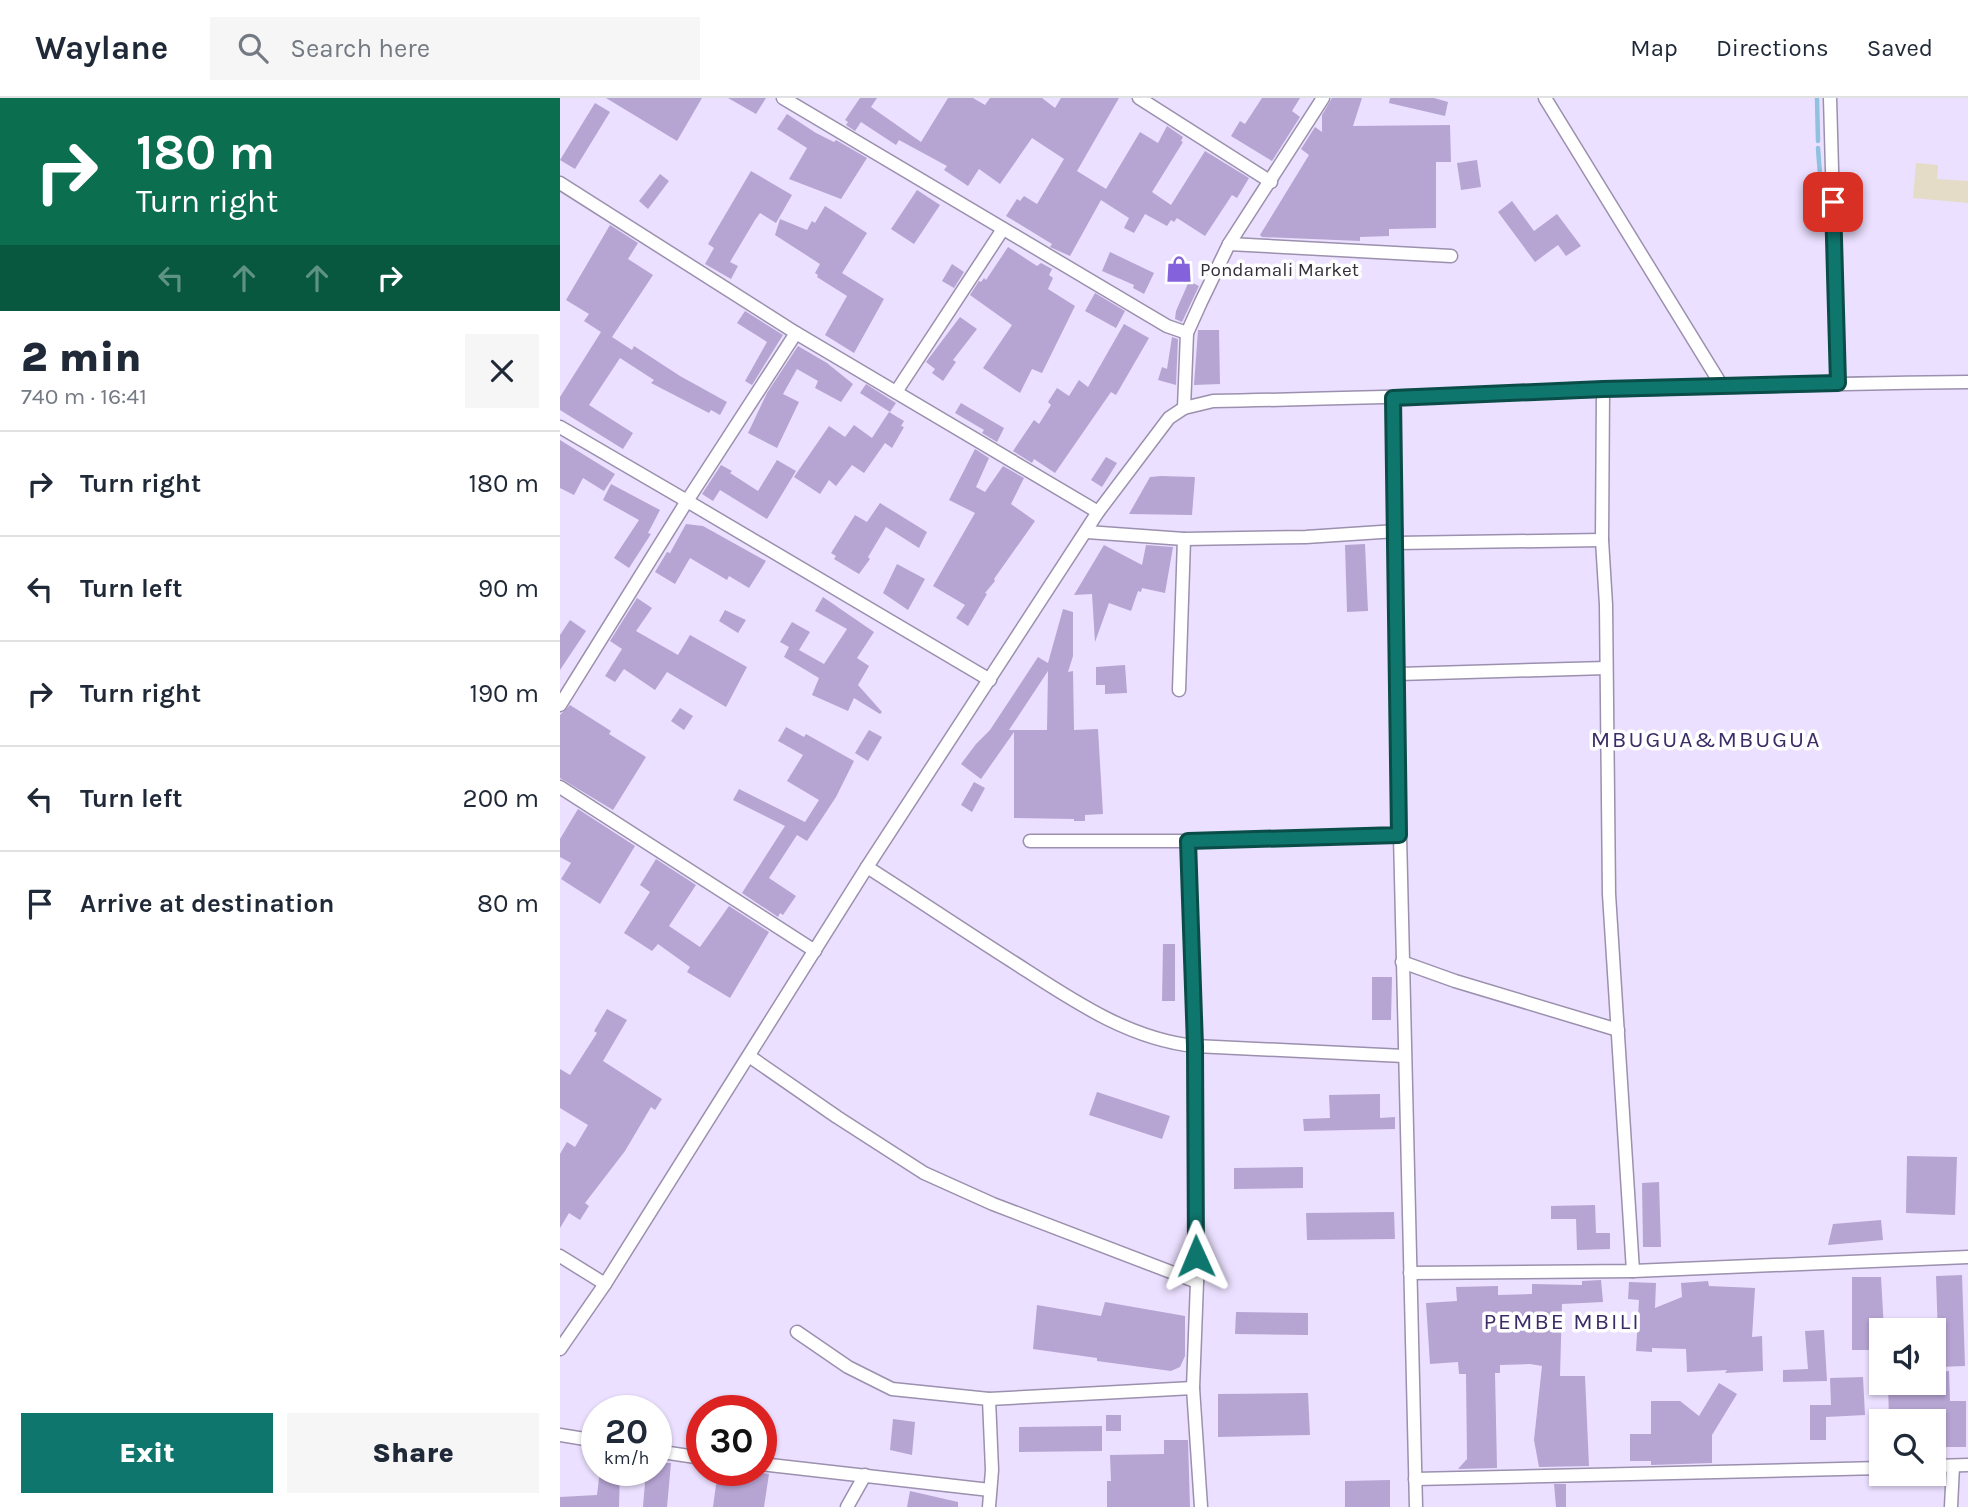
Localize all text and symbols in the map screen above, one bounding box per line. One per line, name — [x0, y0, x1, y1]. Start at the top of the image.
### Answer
search box — [210, 17, 700, 80]
text: Waylane — [35, 29, 168, 67]
icon: search — [234, 29, 272, 67]
text: Search here — [290, 33, 430, 64]
text: Map — [1630, 34, 1678, 62]
text: Directions — [1716, 34, 1829, 62]
text: Saved — [1867, 34, 1933, 62]
text: 180 m — [136, 124, 275, 181]
icon: right — [21, 126, 112, 217]
pin — [1803, 172, 1863, 232]
text: Turn right — [136, 183, 278, 220]
icon: arrive — [1814, 183, 1852, 221]
shop icon: Pondamali Market — [1164, 254, 1194, 284]
icon: left — [152, 259, 190, 297]
icon: ahead — [225, 259, 263, 297]
icon: ahead — [298, 259, 336, 297]
icon: right — [371, 259, 409, 297]
place label: Pondamali Market — [1200, 259, 1359, 281]
text: 2 min — [21, 332, 141, 382]
button: close — [465, 334, 539, 408]
text: 740 m · 16:41 — [21, 383, 147, 410]
icon: right — [21, 465, 59, 503]
text: Turn right — [80, 468, 201, 499]
text: 180 m — [469, 468, 539, 499]
icon: left — [21, 570, 59, 608]
text: Turn left — [80, 573, 182, 604]
text: 90 m — [478, 573, 539, 604]
icon: right — [21, 675, 59, 713]
text: Turn right — [80, 678, 201, 709]
text: 190 m — [469, 678, 539, 709]
district label: MBUGUA&MBUGUA — [1591, 726, 1821, 753]
icon: left — [21, 780, 59, 818]
text: Turn left — [80, 783, 182, 814]
text: 200 m — [463, 783, 539, 814]
icon: arrive — [21, 885, 59, 923]
text: Arrive at destination — [80, 888, 334, 919]
text: 80 m — [477, 888, 539, 919]
position arrow — [1159, 1219, 1233, 1293]
district label: PEMBE MBILI — [1483, 1308, 1641, 1335]
map controls — [1869, 1318, 1946, 1486]
button: sound — [1869, 1318, 1946, 1395]
speed limit sign: 30 — [686, 1395, 777, 1486]
button: search — [1869, 1409, 1946, 1486]
text: 20 — [605, 1411, 648, 1452]
button: Exit — [21, 1413, 273, 1493]
button: Share — [287, 1413, 539, 1493]
text: km/h — [604, 1447, 649, 1469]

